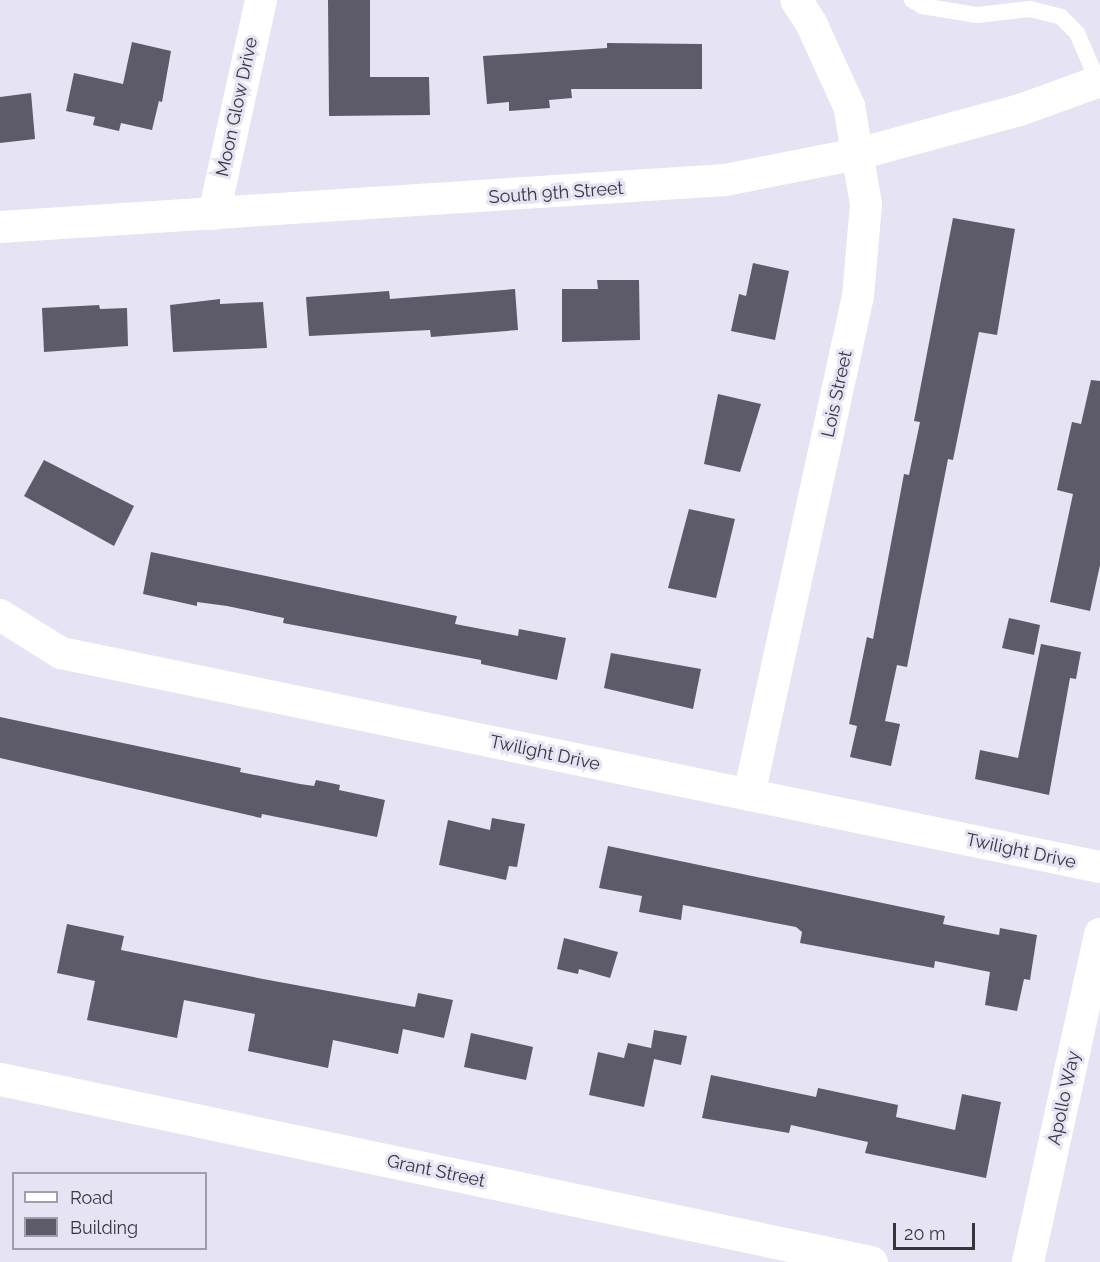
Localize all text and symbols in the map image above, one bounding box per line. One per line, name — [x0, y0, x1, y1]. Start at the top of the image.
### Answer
street label: Moon Glow Drive — [212, 35, 262, 179]
street label: South 9th Street — [488, 178, 624, 208]
street label: Lois Street — [817, 349, 857, 439]
street label: Twilight Drive — [488, 731, 602, 775]
street label: Twilight Drive — [964, 829, 1078, 873]
street label: Apollo Way — [1043, 1049, 1085, 1147]
street label: Grant Street — [385, 1150, 487, 1192]
legend — [12, 1172, 207, 1250]
text: Road — [70, 1187, 113, 1208]
scale bar — [896, 1211, 978, 1249]
text: Building — [70, 1217, 138, 1238]
text: 20 m — [904, 1223, 946, 1244]

